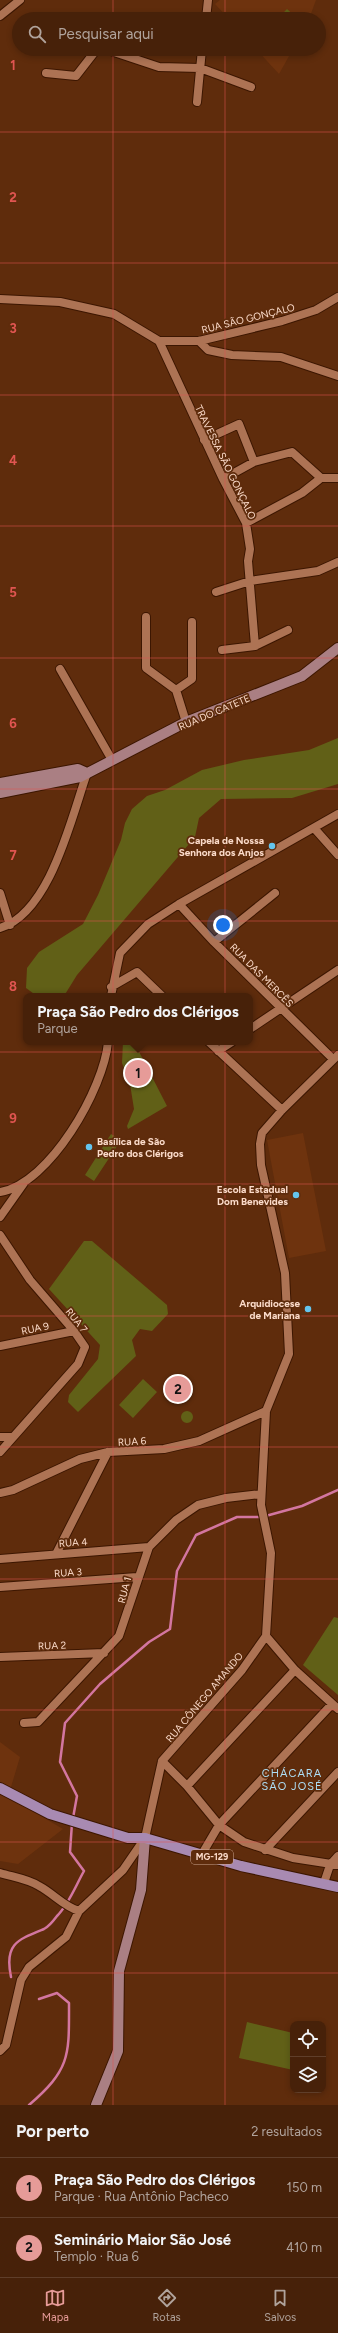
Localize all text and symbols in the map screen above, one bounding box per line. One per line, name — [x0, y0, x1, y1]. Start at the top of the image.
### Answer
search box — [12, 12, 326, 56]
icon: search — [26, 23, 48, 45]
text: Pesquisar aqui — [58, 25, 154, 43]
text: 1 — [10, 58, 16, 73]
text: 2 — [9, 190, 17, 205]
street label: RUA SÃO GONÇALO — [200, 301, 296, 336]
text: 3 — [9, 321, 17, 336]
street label: TRAVESSA SÃO GONÇALO — [192, 403, 259, 522]
text: 4 — [9, 453, 17, 468]
text: 5 — [9, 585, 17, 600]
street label: RUA DO CATETE — [176, 692, 252, 733]
text: 6 — [9, 716, 17, 731]
place label: Capela de Nossa Senhora dos Anjos — [179, 834, 264, 859]
marker: Capela de Nossa Senhora dos Anjos — [267, 841, 277, 851]
text: 7 — [9, 848, 17, 863]
your location — [213, 915, 233, 935]
street label: RUA DAS MERCÊS — [227, 941, 296, 1010]
text: 8 — [9, 979, 17, 994]
popup — [23, 993, 253, 1045]
text: Praça São Pedro dos Clérigos — [37, 1003, 239, 1021]
text: Parque — [37, 1021, 78, 1036]
pin: 1 — [125, 1058, 151, 1088]
text: 9 — [9, 1111, 17, 1126]
place label: Basílica de São Pedro dos Clérigos — [97, 1135, 184, 1160]
marker: Basílica de São Pedro dos Clérigos — [84, 1142, 94, 1152]
place label: Escola Estadual Dom Benevides — [217, 1183, 288, 1208]
marker: Escola Estadual Dom Benevides — [291, 1190, 301, 1200]
place label: Arquidiocese de Mariana — [239, 1297, 300, 1322]
marker: Arquidiocese de Mariana — [303, 1304, 313, 1314]
street label: RUA 7 — [63, 1305, 91, 1336]
street label: RUA 9 — [20, 1319, 51, 1338]
pin: 2 — [165, 1374, 191, 1404]
street label: RUA 6 — [118, 1434, 147, 1449]
street label: RUA 4 — [58, 1535, 88, 1550]
street label: RUA 3 — [54, 1565, 82, 1580]
street label: RUA 1 — [115, 1576, 134, 1605]
street label: RUA 2 — [38, 1639, 66, 1652]
street label: RUA CÔNEGO AMANDO — [163, 1650, 246, 1745]
district label: CHÁCARA SÃO JOSÉ — [262, 1767, 322, 1793]
road number: MG-129 — [191, 1850, 233, 1864]
map controls — [290, 2021, 326, 2093]
button: locate — [290, 2021, 326, 2057]
button: layers — [290, 2057, 326, 2093]
text: Por perto — [16, 2121, 89, 2141]
text: 2 resultados — [251, 2124, 322, 2139]
text: Praça São Pedro dos Clérigos — [54, 2171, 255, 2189]
text: 1 — [26, 2180, 32, 2195]
text: 150 m — [287, 2180, 322, 2195]
text: Parque · Rua Antônio Pacheco — [54, 2189, 229, 2204]
text: Seminário Maior São José — [54, 2231, 231, 2249]
text: 2 — [25, 2240, 33, 2255]
text: 410 m — [286, 2240, 322, 2255]
text: Templo · Rua 6 — [54, 2249, 139, 2264]
tab: Mapa — [42, 2287, 69, 2324]
tab: Rotas — [152, 2287, 181, 2324]
tab: Salvos — [264, 2287, 296, 2324]

